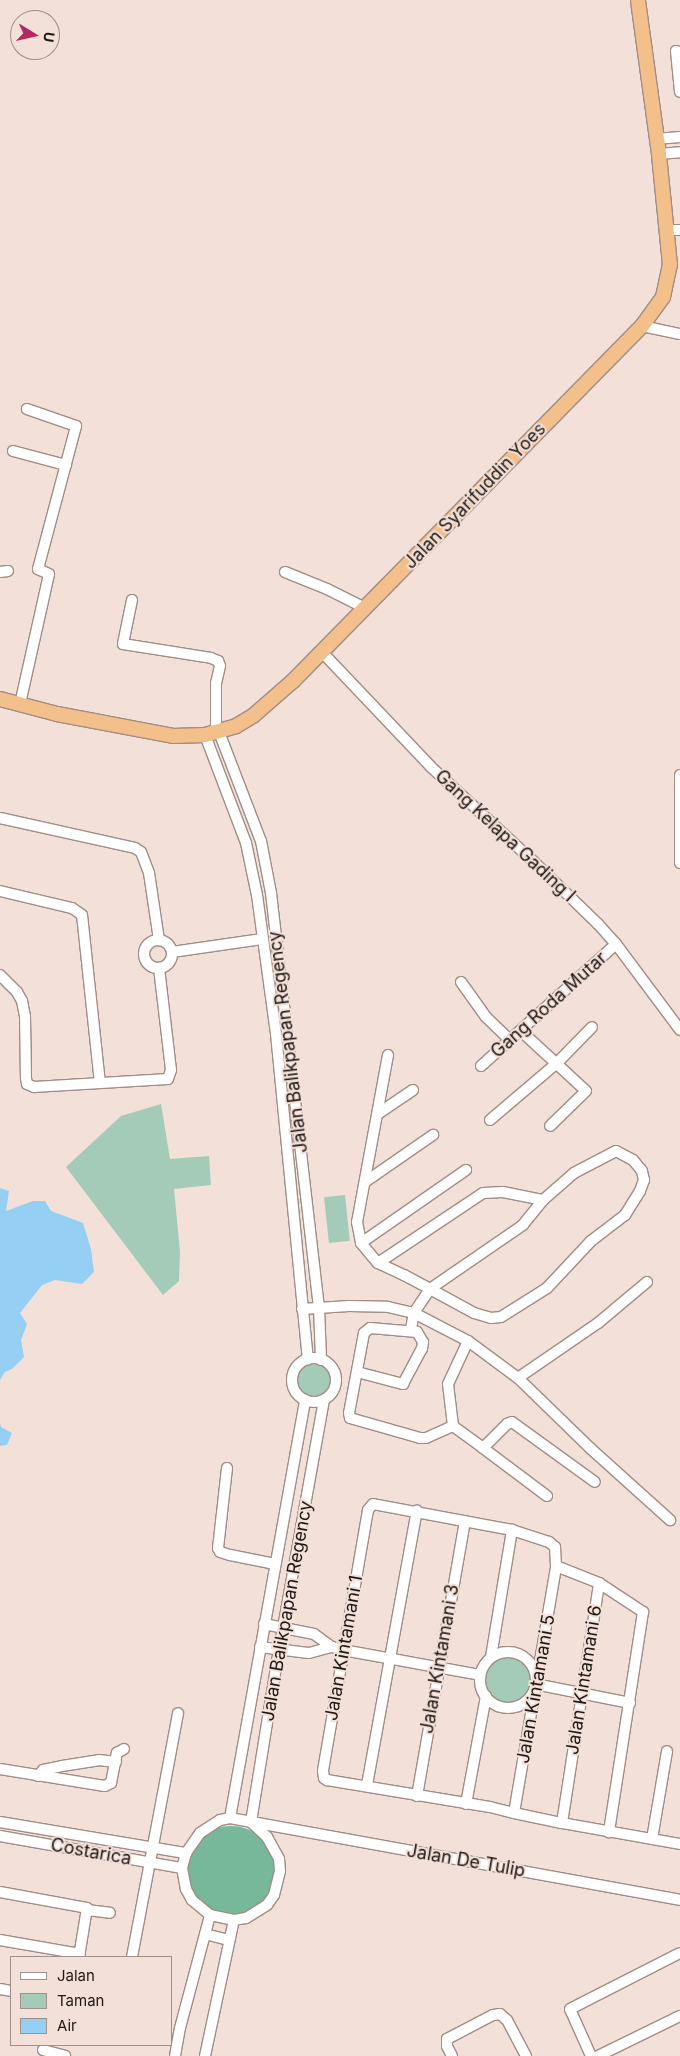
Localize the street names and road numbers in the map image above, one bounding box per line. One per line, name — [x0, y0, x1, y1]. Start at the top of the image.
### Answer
street label: Jalan Syarifuddin Yoes — [400, 418, 550, 574]
street label: Gang Kelapa Gading I — [431, 766, 579, 906]
street label: Jalan Balikpapan Regency — [264, 930, 312, 1154]
street label: Gang Roda Mutar — [487, 947, 611, 1063]
street label: Jalan Balikpapan Regency — [257, 1499, 317, 1723]
street label: Jalan Kintamani 1 — [321, 1574, 367, 1722]
street label: Jalan Kintamani 3 — [416, 1583, 464, 1735]
street label: Jalan Kintamani 6 — [562, 1604, 606, 1756]
street label: Jalan Kintamani 5 — [512, 1613, 560, 1765]
street label: Costarica — [49, 1834, 133, 1870]
street label: Jalan De Tulip — [405, 1840, 527, 1882]

